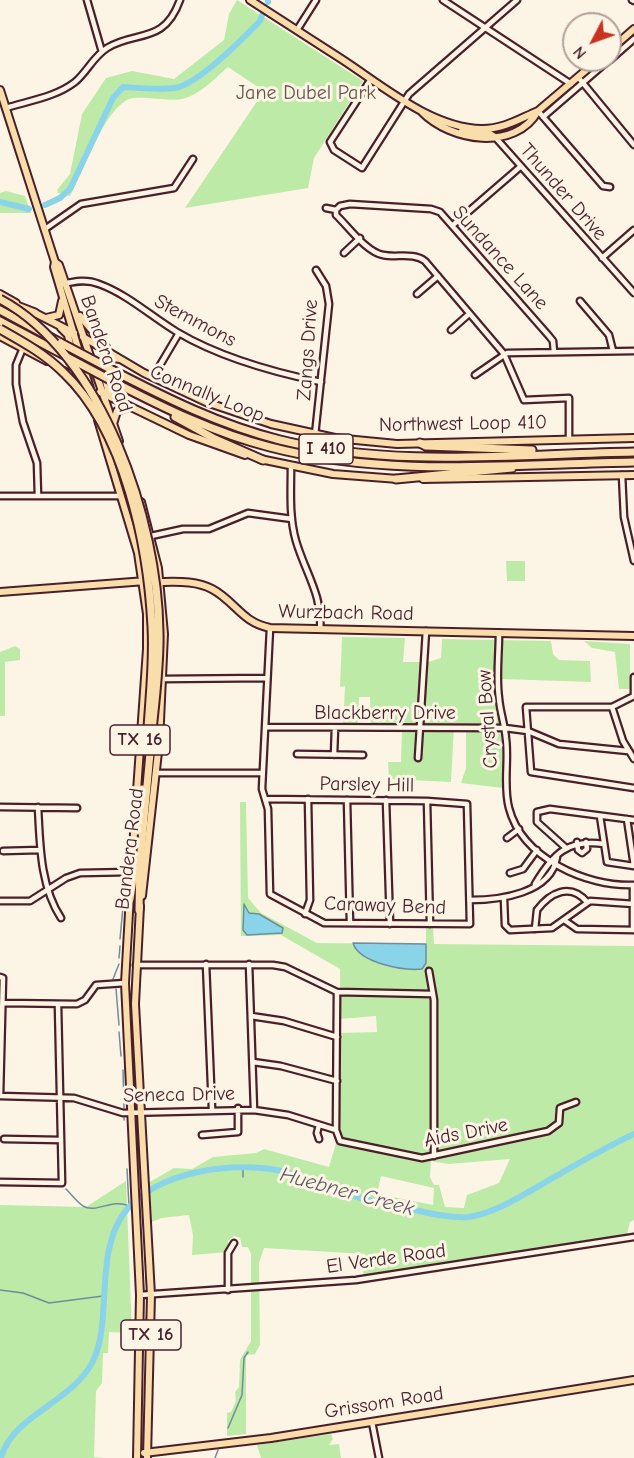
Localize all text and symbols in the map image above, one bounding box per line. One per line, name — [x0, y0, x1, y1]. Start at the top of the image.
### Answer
north arrow — [562, 12, 622, 72]
text: N — [570, 43, 590, 62]
park label: Jane Dubel Park — [236, 81, 376, 105]
street label: Thunder Drive — [514, 139, 612, 245]
street label: Sundance Lane — [447, 201, 553, 315]
street label: Stemmons — [150, 289, 240, 353]
street label: Bandera Road — [75, 292, 137, 416]
street label: Zangs Drive — [292, 298, 324, 402]
street label: Connally Loop — [146, 360, 268, 428]
street label: Northwest Loop 410 — [379, 411, 547, 437]
road number: I 410 — [299, 434, 353, 464]
street label: Wurzbach Road — [278, 600, 414, 626]
street label: Crystal Bow — [473, 669, 503, 769]
street label: Blackberry Drive — [314, 701, 456, 725]
road number: TX 16 — [110, 725, 170, 755]
street label: Parsley Hill — [319, 772, 415, 798]
street label: Bandera Road — [111, 787, 149, 911]
street label: Caraway Bend — [324, 892, 446, 920]
street label: Seneca Drive — [123, 1082, 235, 1108]
street label: Aids Drive — [422, 1113, 510, 1153]
water label: Huebner Creek — [277, 1162, 417, 1222]
street label: El Verde Road — [325, 1239, 447, 1279]
road number: TX 16 — [121, 1320, 181, 1350]
street label: Grissom Road — [323, 1382, 445, 1424]

